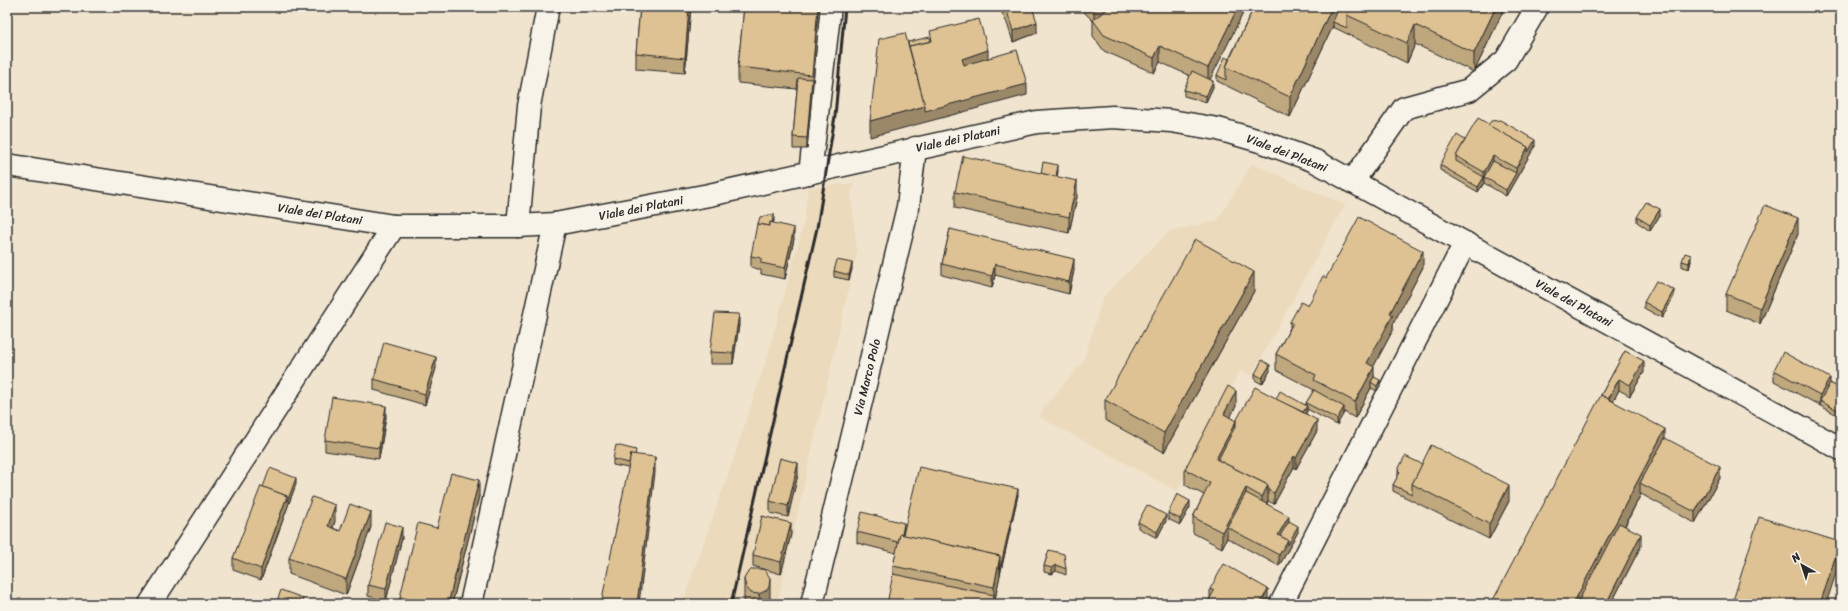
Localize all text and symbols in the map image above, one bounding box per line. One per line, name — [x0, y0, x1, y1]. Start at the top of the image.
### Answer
street label: Viale dei Platani — [914, 119, 1003, 159]
street label: Viale dei Platani — [1243, 127, 1331, 179]
street label: Viale dei Platani — [597, 189, 686, 227]
street label: Viale dei Platani — [276, 196, 365, 232]
street label: Viale dei Platani — [1531, 273, 1617, 334]
street label: Via Marco Polo — [847, 336, 887, 418]
north arrow — [1782, 545, 1822, 585]
text: N — [1786, 548, 1805, 568]

